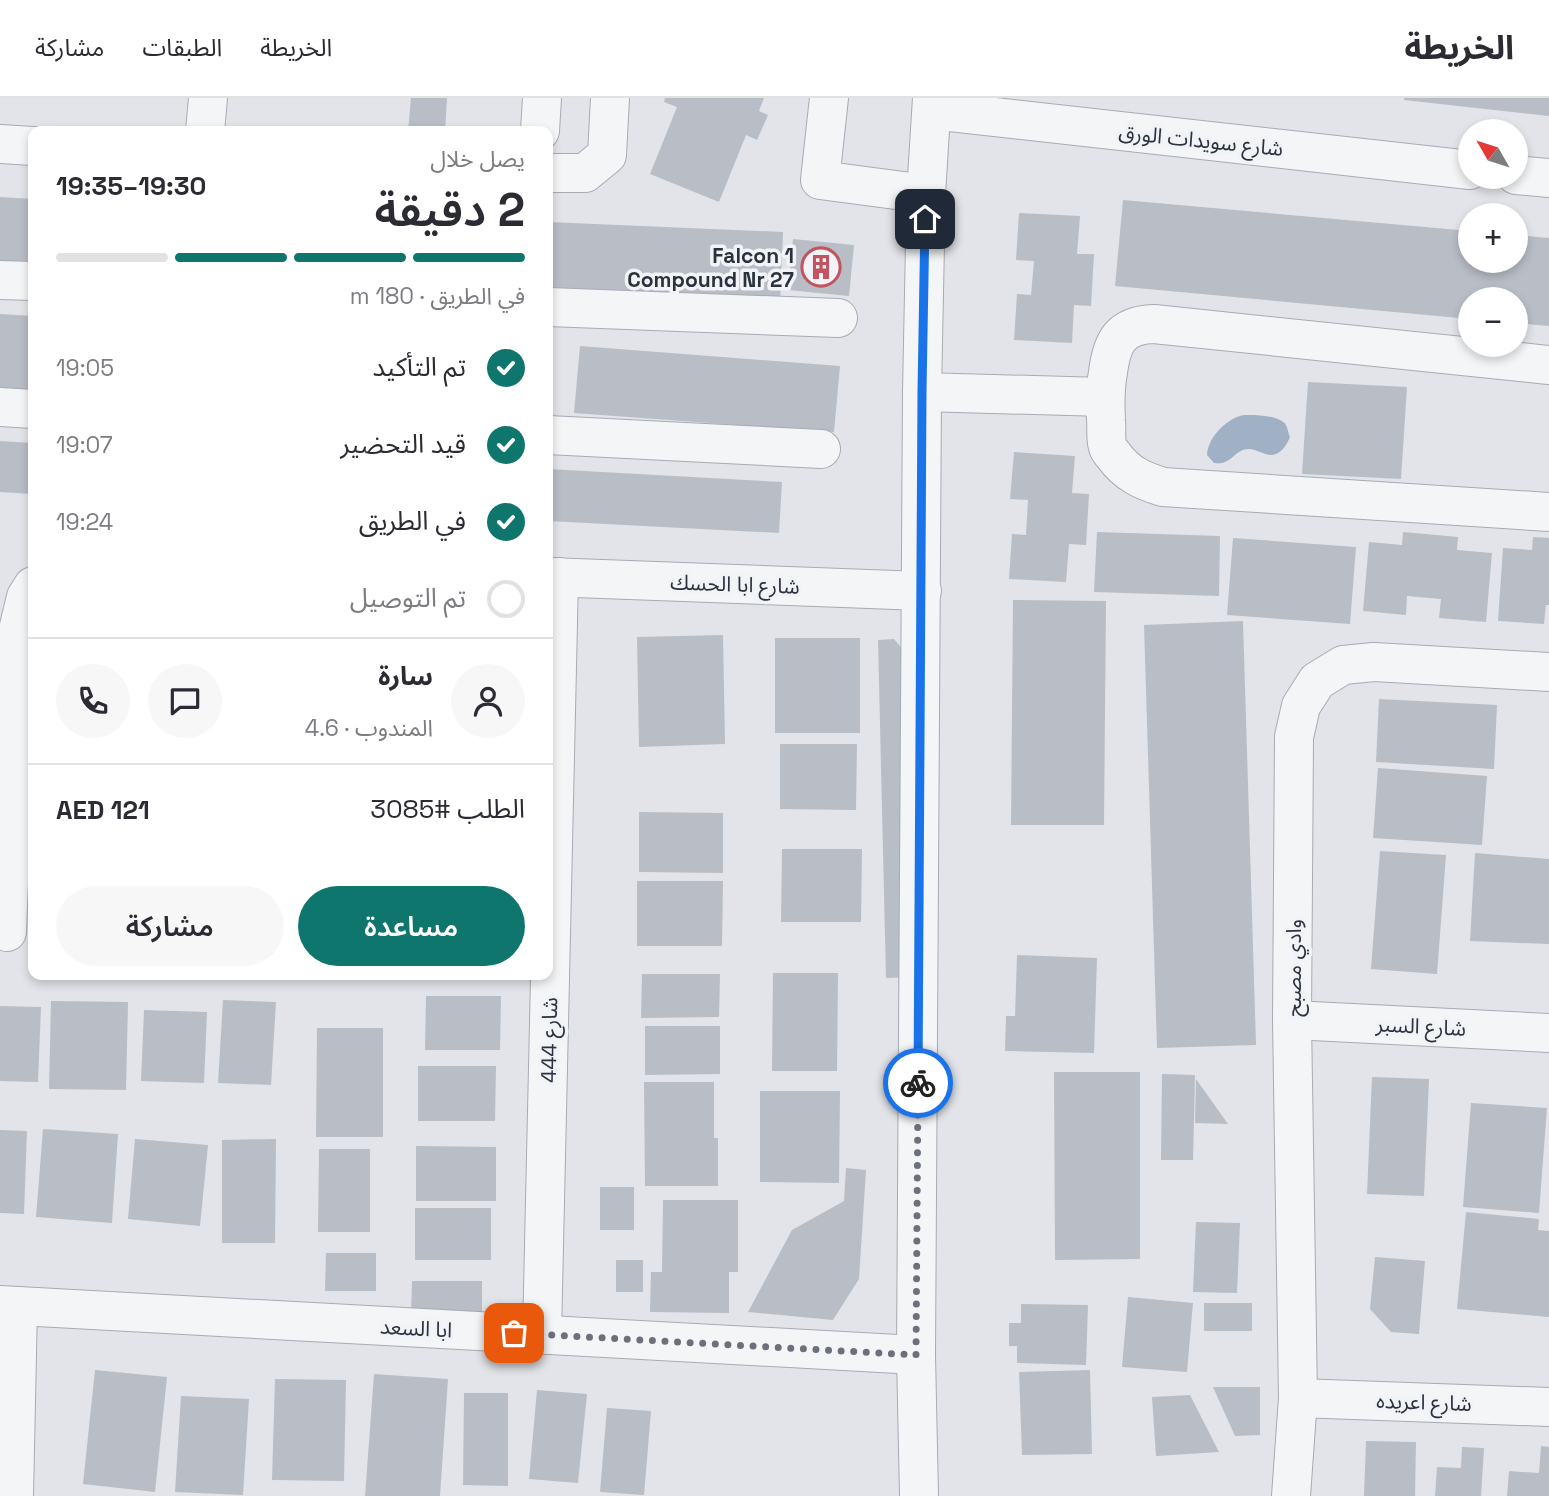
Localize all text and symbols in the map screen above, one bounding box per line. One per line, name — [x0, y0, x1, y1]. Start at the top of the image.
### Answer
text: الخريطة — [1404, 27, 1514, 69]
text: مشاركة — [35, 32, 104, 63]
text: الطبقات — [142, 32, 222, 63]
text: الخريطة — [260, 32, 332, 63]
street label: شارع سويدات الورق — [1117, 118, 1285, 164]
north arrow — [1458, 119, 1528, 189]
map controls — [1458, 119, 1528, 357]
text: يصل خلال — [430, 144, 525, 174]
text: 19:30–19:35 — [56, 169, 206, 203]
text: 2 دقيقة — [374, 181, 525, 239]
pin — [895, 189, 955, 249]
icon: home — [906, 200, 944, 238]
button: + — [1458, 203, 1528, 273]
place label: Falcon 1 Compound Nr 27 — [627, 242, 794, 293]
building icon: Falcon 1 Compound Nr 27 — [800, 246, 842, 288]
text: في الطريق · 180 m — [350, 281, 525, 311]
button: − — [1458, 287, 1528, 357]
icon: check — [487, 349, 525, 387]
text: تم التأكيد — [373, 350, 466, 384]
text: 19:05 — [56, 353, 114, 383]
icon: check — [487, 426, 525, 464]
text: قيد التحضير — [340, 427, 466, 461]
text: 19:07 — [56, 430, 113, 460]
icon: check — [487, 503, 525, 541]
text: في الطريق — [359, 504, 466, 538]
text: 19:24 — [56, 507, 113, 537]
street label: شارع ابا الحسك — [670, 568, 800, 602]
text: تم التوصيل — [350, 581, 466, 615]
text: سارة — [378, 659, 433, 693]
button: phone — [56, 664, 130, 738]
button: chat — [148, 664, 222, 738]
button: person — [451, 664, 525, 738]
text: المندوب · 4.6 — [305, 713, 433, 743]
text: الطلب #3085 — [370, 792, 525, 826]
text: AED 121 — [56, 793, 150, 827]
button: مشاركة — [56, 886, 284, 966]
button: مساعدة — [298, 886, 525, 966]
street label: وادي مصبح — [1280, 919, 1309, 1017]
street label: شارع 444 — [535, 997, 565, 1083]
street label: شارع السبر — [1374, 1010, 1467, 1044]
courier — [883, 1048, 953, 1118]
icon: bike — [899, 1064, 937, 1102]
pin — [484, 1303, 544, 1363]
street label: ابا السعد — [379, 1313, 453, 1343]
icon: bag — [495, 1314, 533, 1352]
street label: شارع اعريده — [1376, 1387, 1472, 1419]

